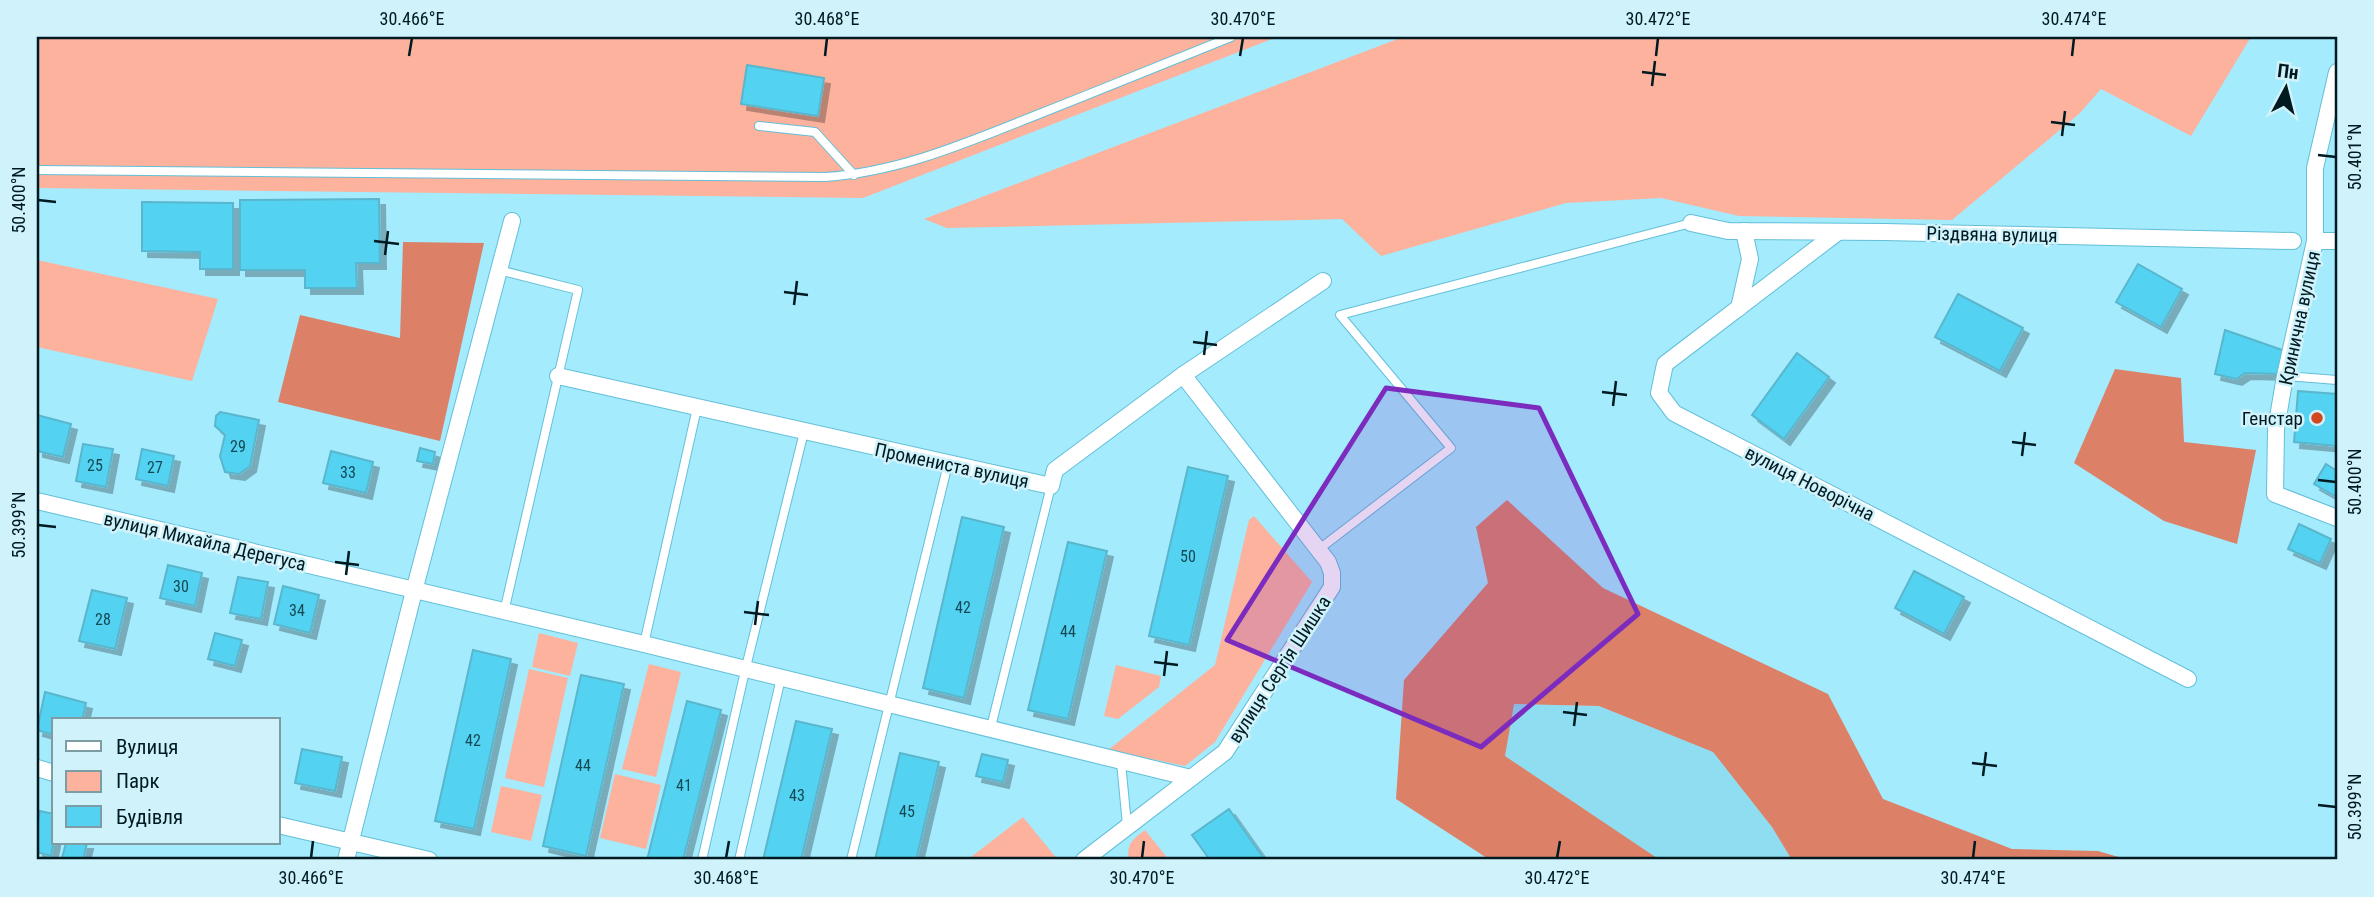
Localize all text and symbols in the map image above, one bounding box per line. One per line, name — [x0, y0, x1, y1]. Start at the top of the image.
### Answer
text: 30.466°E — [380, 8, 444, 29]
text: 30.468°E — [795, 8, 859, 29]
text: 30.470°E — [1211, 8, 1275, 29]
text: 30.472°E — [1626, 8, 1690, 29]
text: 30.474°E — [2042, 8, 2106, 29]
north arrow — [2252, 52, 2322, 122]
text: Пн — [2276, 59, 2300, 84]
text: 50.401°N — [2344, 123, 2365, 191]
text: 50.400°N — [8, 166, 29, 234]
street label: Різдвяна вулиця — [1926, 222, 2058, 247]
street label: Кринична вулиця — [2274, 249, 2325, 387]
place label: Генстар — [2242, 407, 2303, 430]
marker: Генстар — [2309, 410, 2325, 426]
house number: 29 — [230, 437, 246, 456]
street label: Промениста вулиця — [873, 438, 1031, 493]
street label: вулиця Новорічна — [1741, 441, 1878, 526]
text: 50.400°N — [2344, 448, 2365, 516]
house number: 25 — [87, 456, 103, 475]
house number: 27 — [147, 458, 163, 477]
house number: 33 — [340, 463, 356, 482]
text: 50.399°N — [8, 491, 29, 559]
street label: вулиця Михайла Дерегуса — [102, 507, 308, 576]
house number: 50 — [1180, 547, 1196, 566]
house number: 30 — [173, 577, 189, 596]
street label: вулиця Сергія Шишка — [1223, 591, 1336, 747]
house number: 42 — [955, 598, 971, 617]
house number: 34 — [289, 601, 305, 620]
house number: 28 — [95, 610, 111, 629]
house number: 44 — [1060, 622, 1076, 641]
legend — [52, 718, 280, 844]
house number: 42 — [465, 731, 481, 750]
text: Вулиця — [116, 735, 178, 759]
house number: 44 — [575, 756, 591, 775]
text: Парк — [116, 769, 160, 793]
text: 50.399°N — [2344, 773, 2365, 841]
house number: 41 — [676, 776, 692, 795]
house number: 43 — [789, 786, 805, 805]
house number: 45 — [899, 802, 915, 821]
text: Будівля — [116, 805, 183, 829]
text: 30.466°E — [279, 867, 343, 888]
text: 30.468°E — [694, 867, 758, 888]
text: 30.470°E — [1110, 867, 1174, 888]
text: 30.472°E — [1525, 867, 1589, 888]
text: 30.474°E — [1941, 867, 2005, 888]

